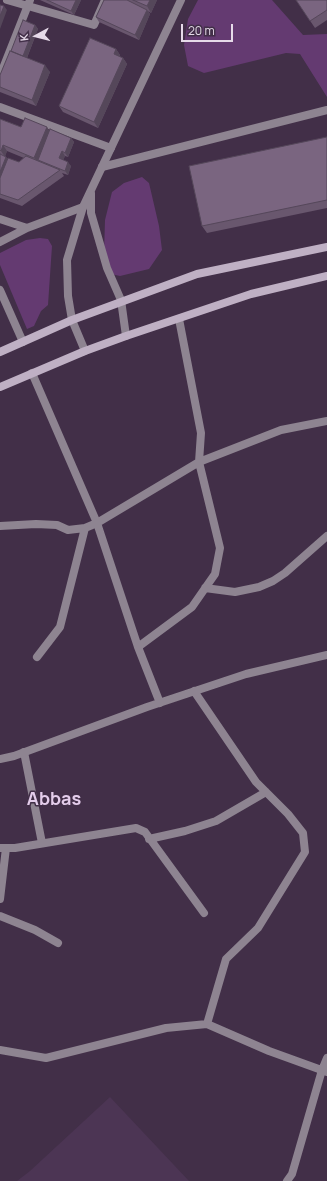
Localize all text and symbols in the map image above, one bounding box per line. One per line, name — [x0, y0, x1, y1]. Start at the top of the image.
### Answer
north arrow — [16, 16, 56, 56]
scale bar — [183, 16, 235, 42]
text: 20 m — [188, 22, 215, 39]
text: K — [16, 33, 31, 42]
district label: Abbas — [27, 789, 81, 811]

